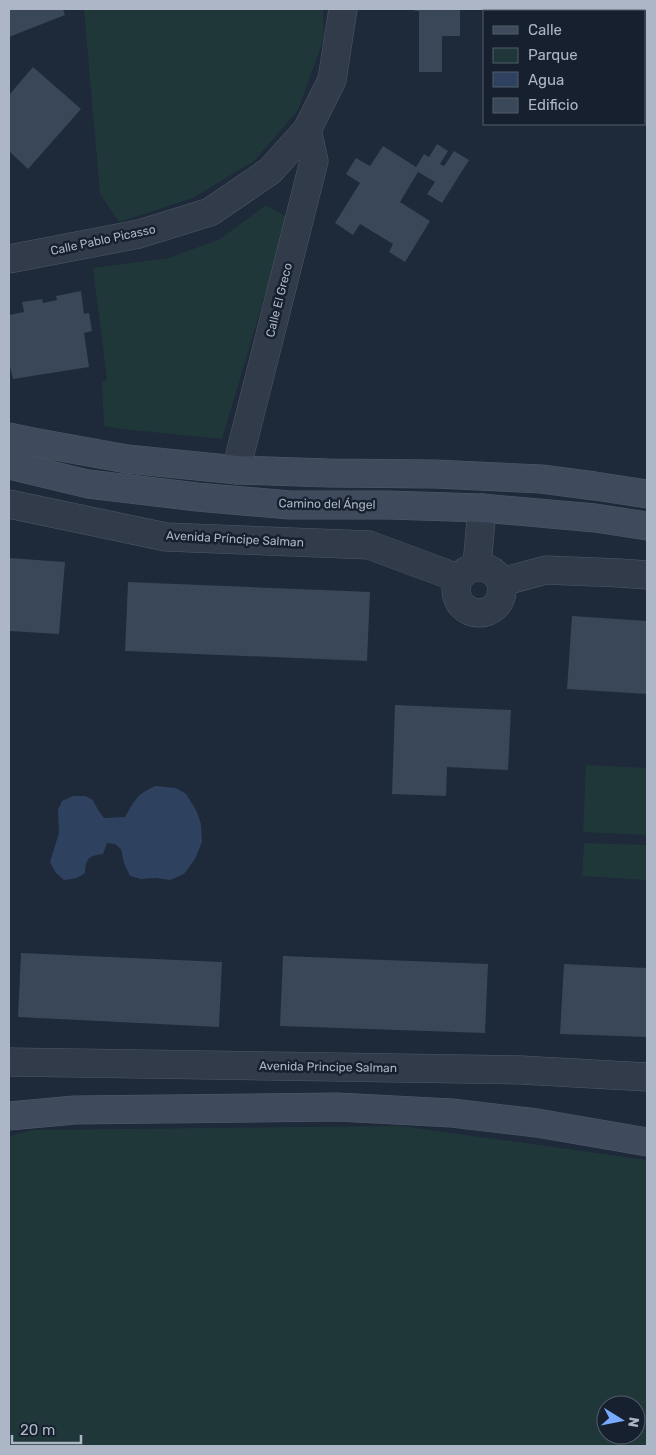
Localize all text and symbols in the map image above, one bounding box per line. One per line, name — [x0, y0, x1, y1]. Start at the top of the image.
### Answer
legend — [483, 10, 646, 125]
text: Calle — [528, 21, 562, 39]
text: Parque — [528, 46, 578, 64]
text: Agua — [528, 71, 564, 89]
text: Edificio — [528, 96, 578, 114]
street label: Calle Pablo Picasso — [49, 222, 157, 258]
street label: Calle El Greco — [263, 261, 295, 339]
street label: Camino del Ángel — [278, 496, 376, 512]
street label: Avenida Príncipe Salman — [166, 528, 304, 550]
street label: Avenida Principe Salman — [259, 1059, 397, 1075]
north arrow — [596, 1395, 646, 1445]
scale bar — [12, 1412, 81, 1444]
text: N — [624, 1416, 643, 1429]
text: 20 m — [20, 1421, 55, 1439]

